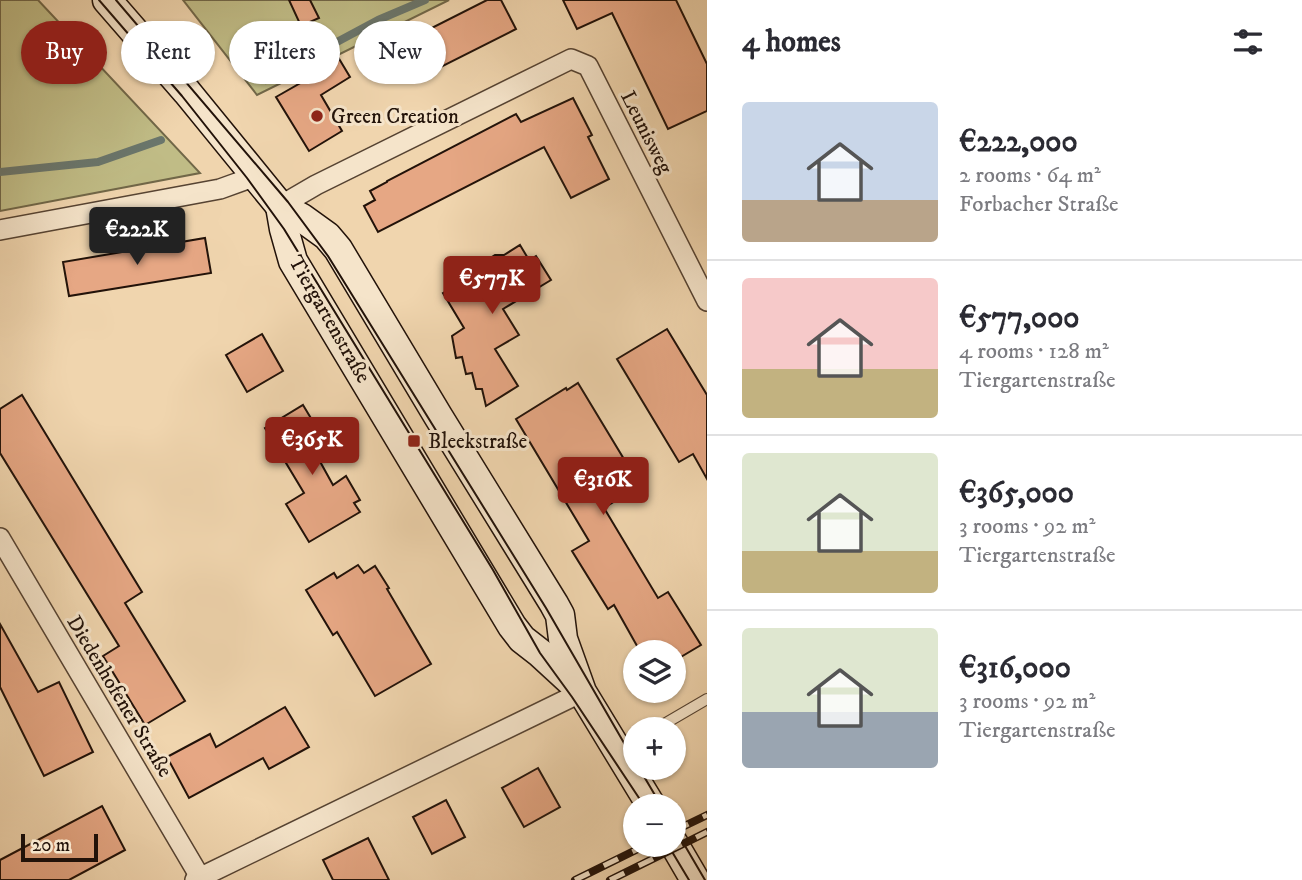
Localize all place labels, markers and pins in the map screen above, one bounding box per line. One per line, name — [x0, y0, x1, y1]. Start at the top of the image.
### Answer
place label: Green Creation — [331, 104, 459, 130]
marker: Green Creation — [309, 108, 325, 124]
pin: €222K — [88, 208, 186, 267]
pin: €577K — [443, 256, 541, 316]
pin: €365K — [263, 418, 361, 477]
place label: Bleekstraße — [428, 429, 527, 455]
marker: Bleekstraße — [406, 433, 422, 449]
pin: €316K — [554, 458, 652, 517]

